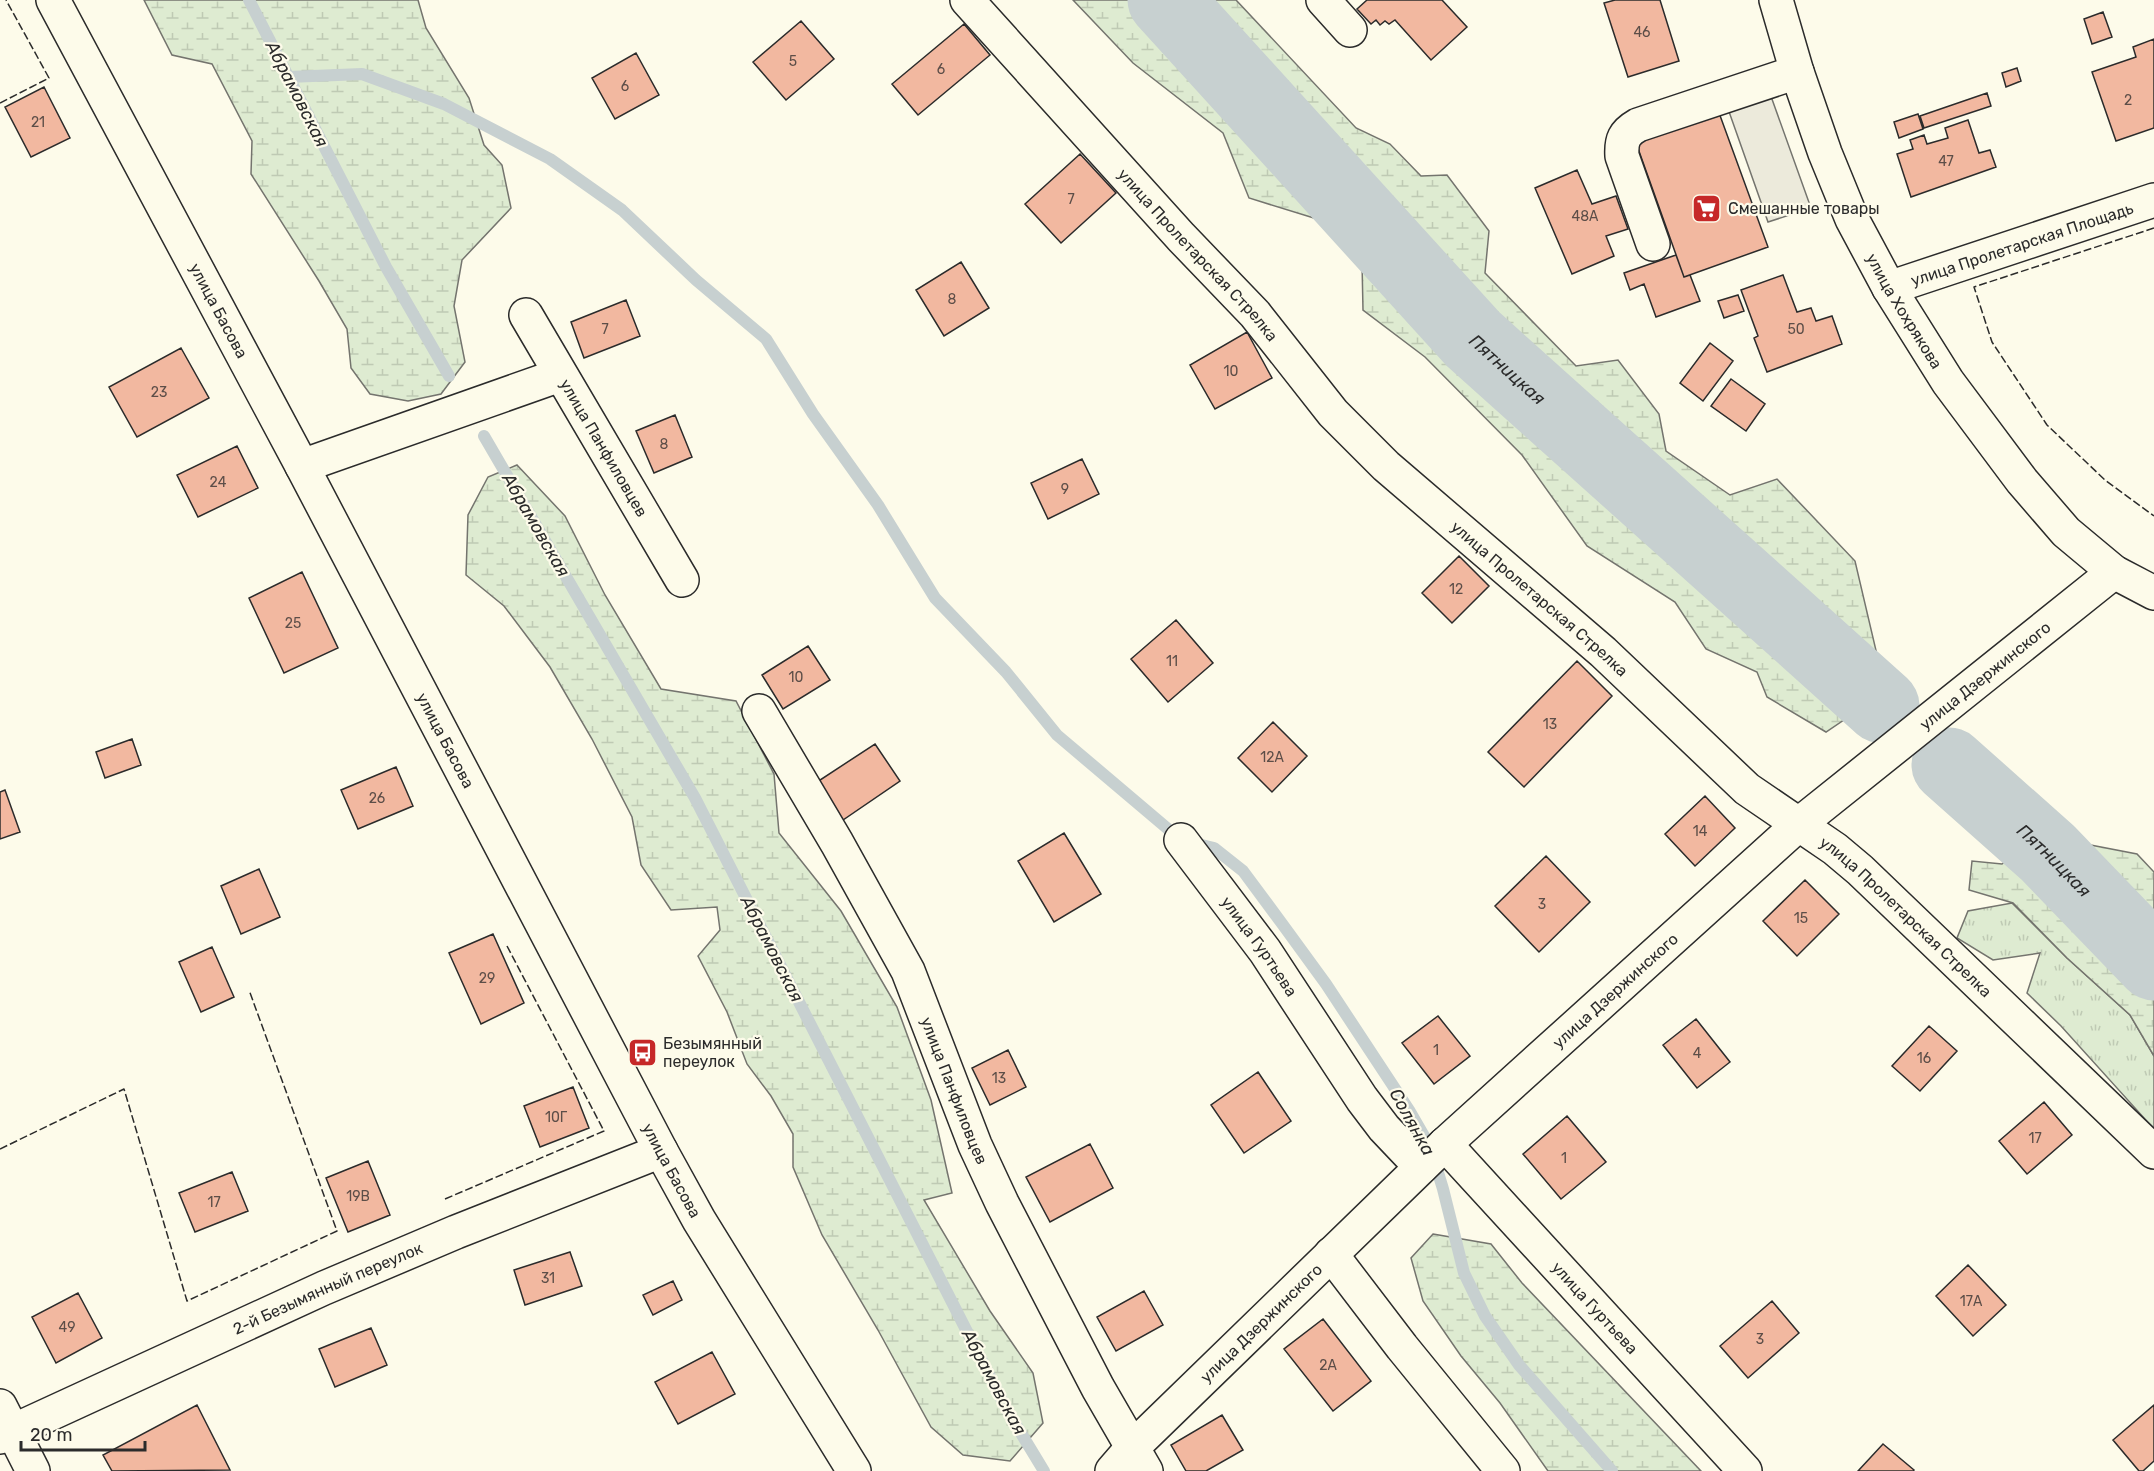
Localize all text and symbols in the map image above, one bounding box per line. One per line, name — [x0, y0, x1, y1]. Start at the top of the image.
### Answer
house number: 46 — [1633, 24, 1651, 41]
water label: Абрамовская — [260, 36, 333, 151]
house number: 5 — [789, 53, 797, 70]
house number: 6 — [937, 61, 945, 78]
house number: 6 — [621, 78, 629, 95]
house number: 2 — [2124, 92, 2132, 109]
house number: 21 — [31, 114, 45, 131]
house number: 47 — [1938, 153, 1954, 170]
street label: улица Пролетарская Стрелка — [1114, 164, 1282, 345]
house number: 7 — [1067, 191, 1075, 208]
supermarket icon: Смешанные товары — [1691, 192, 1723, 224]
street label: улица Пролетарская Площадь — [1908, 198, 2136, 290]
place label: Смешанные товары — [1728, 199, 1880, 218]
house number: 48А — [1572, 208, 1599, 225]
street label: улица Хохрякова — [1863, 250, 1947, 372]
street label: улица Басова — [186, 260, 252, 361]
house number: 8 — [948, 291, 957, 308]
house number: 7 — [601, 321, 609, 338]
house number: 50 — [1787, 321, 1805, 338]
water label: Пятницкая — [1465, 330, 1550, 410]
house number: 10 — [1224, 363, 1239, 380]
street label: улица Панфиловцев — [556, 375, 652, 520]
house number: 23 — [151, 384, 167, 401]
house number: 8 — [660, 436, 669, 453]
water label: Абрамовская — [497, 468, 575, 581]
house number: 24 — [210, 474, 227, 491]
house number: 9 — [1061, 481, 1069, 498]
street label: улица Пролетарская Стрелка — [1447, 517, 1632, 680]
house number: 12 — [1449, 581, 1463, 598]
house number: 25 — [285, 615, 301, 632]
street label: улица Дзержинского — [1916, 617, 2054, 734]
house number: 11 — [1166, 653, 1178, 670]
house number: 10 — [789, 669, 804, 686]
street label: улица Басова — [413, 689, 479, 791]
house number: 13 — [1543, 716, 1557, 733]
house number: 12А — [1260, 749, 1284, 766]
house number: 26 — [369, 790, 385, 807]
water label: Пятницкая — [2012, 820, 2096, 902]
house number: 14 — [1693, 823, 1708, 840]
street label: улица Пролетарская Стрелка — [1816, 832, 1996, 1001]
water label: Абрамовская — [735, 891, 808, 1006]
street label: улица Гуртьева — [1217, 892, 1301, 1000]
house number: 3 — [1538, 896, 1546, 913]
house number: 15 — [1794, 910, 1808, 927]
street label: улица Дзержинского — [1548, 929, 1682, 1052]
house number: 29 — [479, 970, 495, 987]
street label: улица Панфиловцев — [917, 1014, 992, 1167]
place label: Безымянный переулок — [663, 1034, 762, 1071]
bus stop icon: Безымянный переулок — [626, 1036, 658, 1068]
house number: 1 — [1433, 1042, 1439, 1059]
house number: 4 — [1693, 1045, 1702, 1062]
house number: 16 — [1917, 1050, 1931, 1067]
house number: 13 — [992, 1070, 1006, 1087]
water label: Солянка — [1385, 1085, 1440, 1160]
house number: 10Г — [545, 1109, 568, 1126]
street label: улица Басова — [639, 1120, 705, 1221]
house number: 17 — [2028, 1130, 2042, 1147]
house number: 1 — [1561, 1150, 1567, 1167]
house number: 19В — [346, 1188, 370, 1205]
house number: 17 — [207, 1194, 221, 1211]
street label: 2-й Безымянный переулок — [230, 1238, 426, 1338]
street label: улица Гуртьева — [1548, 1258, 1642, 1358]
street label: улица Дзержинского — [1196, 1260, 1326, 1386]
house number: 31 — [541, 1270, 555, 1287]
house number: 17А — [1960, 1293, 1983, 1310]
house number: 49 — [59, 1319, 75, 1336]
water label: Абрамовская — [957, 1325, 1031, 1439]
house number: 3 — [1756, 1331, 1764, 1348]
house number: 2А — [1319, 1357, 1337, 1374]
scale bar — [21, 1414, 146, 1452]
text: 20 m — [30, 1424, 72, 1446]

